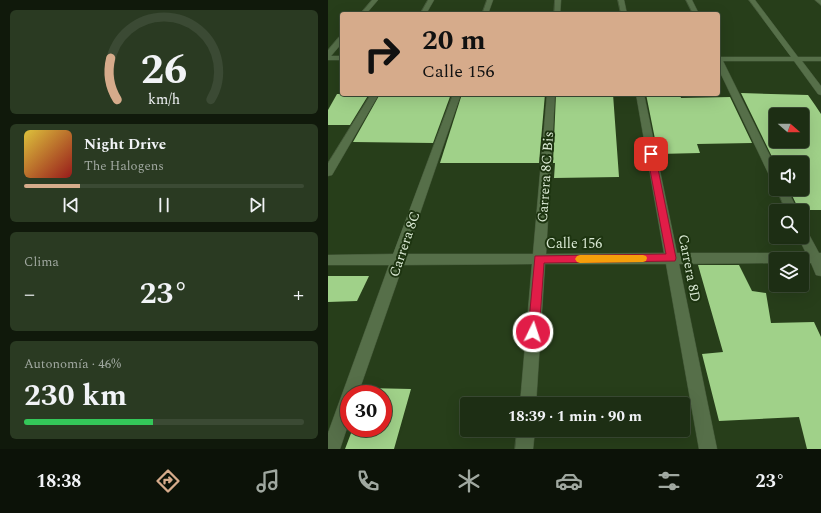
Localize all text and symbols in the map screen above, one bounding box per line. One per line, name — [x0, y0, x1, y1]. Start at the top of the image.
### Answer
text: 20 m — [422, 19, 486, 62]
icon: right — [356, 28, 408, 80]
text: 26 — [141, 39, 187, 102]
text: Calle 156 — [422, 58, 495, 85]
text: km/h — [148, 89, 180, 111]
north arrow — [769, 108, 809, 148]
map controls — [769, 108, 809, 292]
street label: Carrera 8C Bis — [532, 131, 559, 223]
text: Night Drive — [84, 133, 166, 156]
pin — [634, 137, 668, 171]
icon: arrive — [640, 143, 662, 165]
text: The Halogens — [84, 156, 164, 176]
button: sound — [769, 156, 809, 196]
icon: previous — [60, 194, 82, 216]
icon: pause — [153, 194, 175, 216]
icon: next — [246, 194, 268, 216]
button: search — [769, 204, 809, 244]
street label: Carrera 8C — [383, 209, 425, 280]
street label: Carrera 8D — [673, 232, 706, 304]
street label: Calle 156 — [546, 233, 602, 254]
text: Clima — [24, 252, 59, 272]
button: layers — [769, 252, 809, 292]
text: 23° — [140, 271, 188, 317]
text: − — [24, 278, 35, 311]
text: + — [293, 278, 304, 311]
position arrow — [512, 311, 554, 353]
text: Autonomía · 46% — [24, 354, 121, 374]
text: 230 km — [24, 373, 127, 419]
speed limit sign: 30 — [340, 385, 392, 437]
text: 18:39 · 1 min · 90 m — [508, 405, 642, 428]
icon: directions — [154, 467, 182, 495]
icon: music — [254, 467, 282, 495]
icon: phone — [354, 467, 382, 495]
icon: climate — [455, 467, 483, 495]
icon: car — [555, 467, 583, 495]
icon: filters — [655, 467, 683, 495]
text: 18:38 — [36, 468, 81, 495]
text: 23° — [756, 468, 785, 495]

